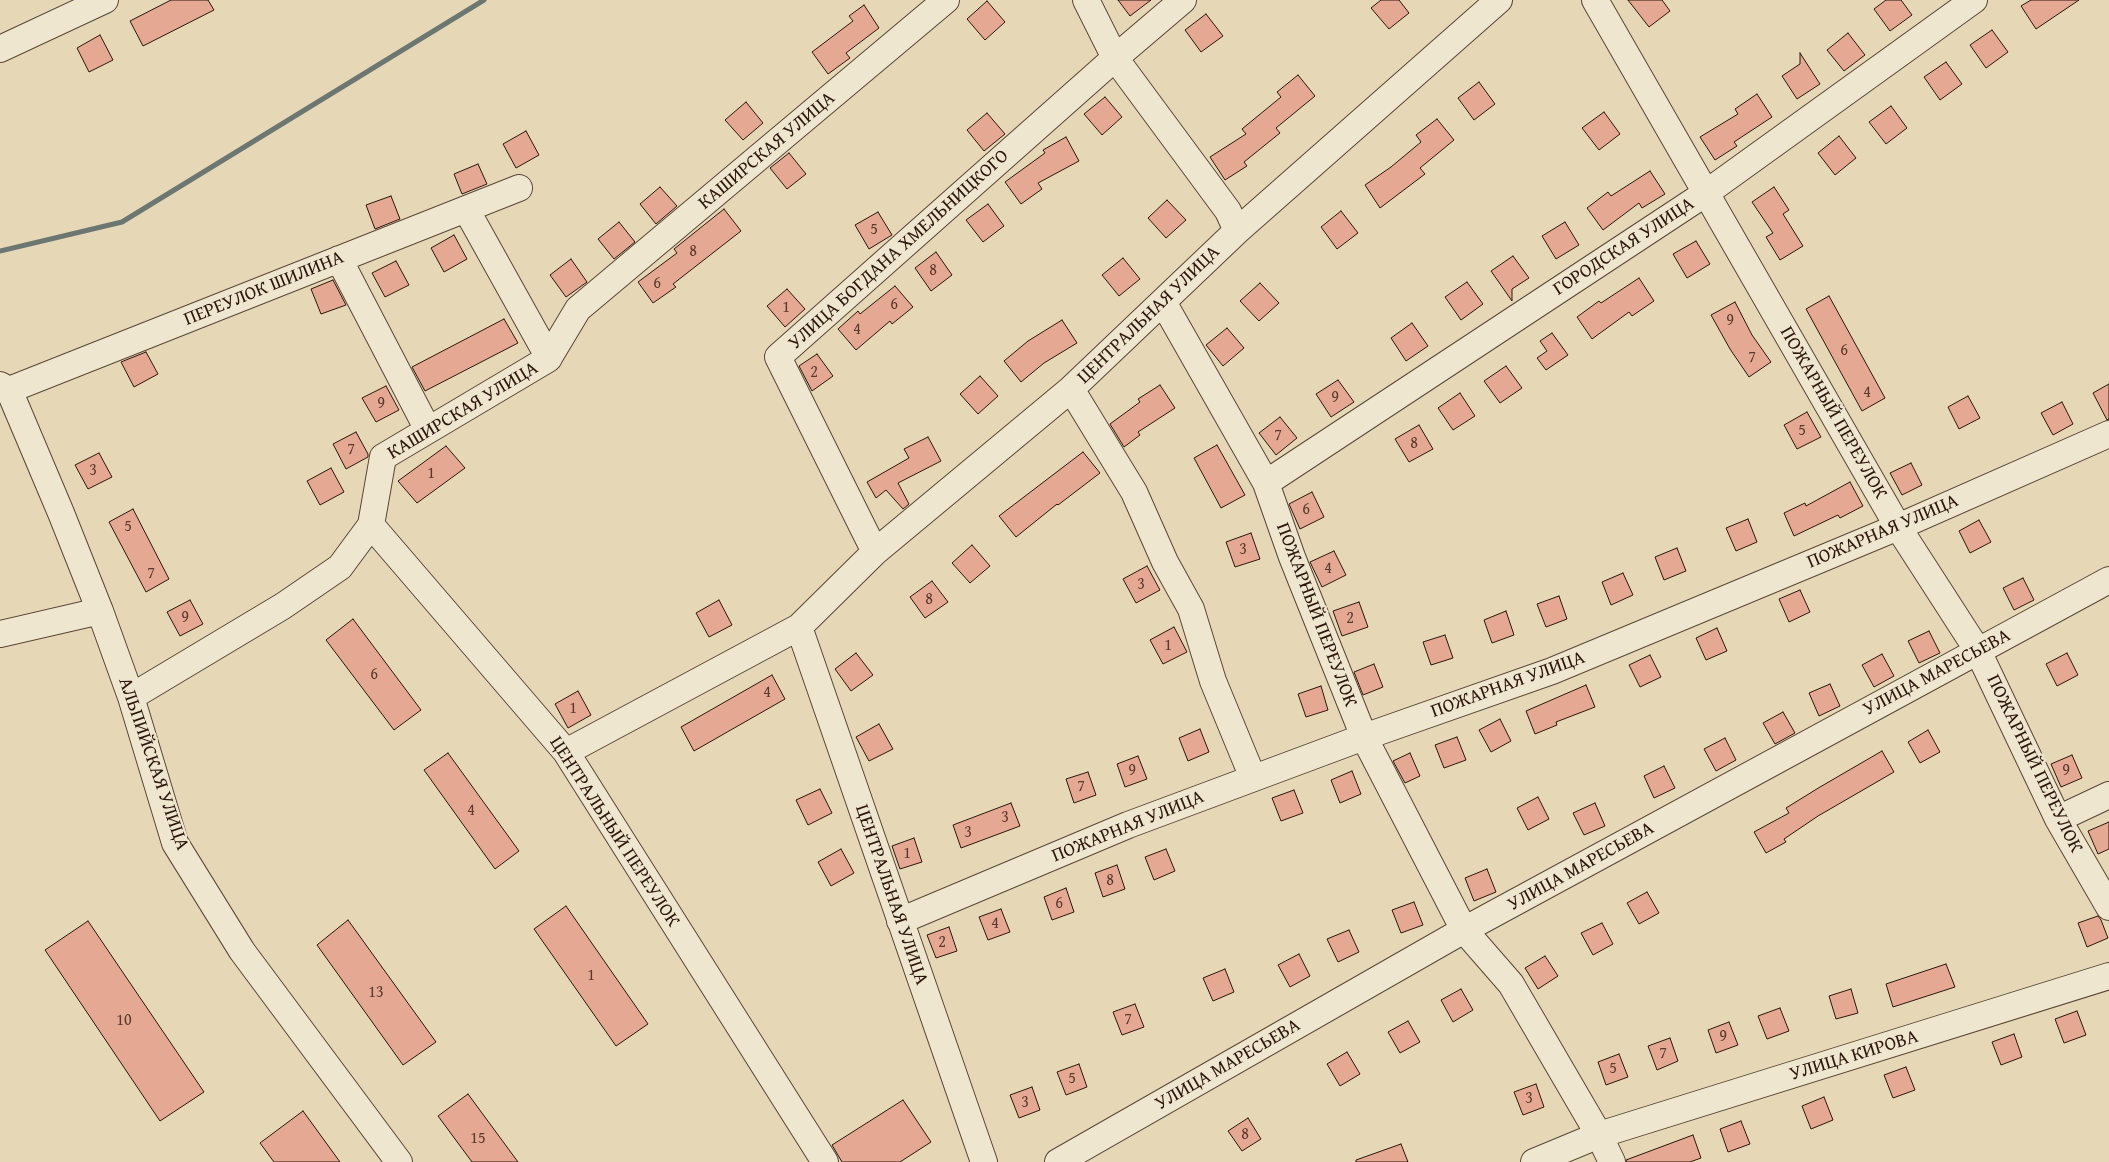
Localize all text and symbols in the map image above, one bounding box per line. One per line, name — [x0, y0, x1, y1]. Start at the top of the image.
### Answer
street label: КАШИРСКАЯ УЛИЦА — [694, 87, 840, 215]
street label: УЛИЦА БОГДАНА ХМЕЛЬНИЦКОГО — [784, 145, 1014, 355]
street label: ГОРОДСКАЯ УЛИЦА — [1549, 193, 1699, 301]
house number: 5 — [870, 220, 878, 240]
street label: ЦЕНТРАЛЬНАЯ УЛИЦА — [1073, 241, 1225, 389]
house number: 8 — [689, 242, 697, 262]
street label: ПЕРЕУЛОК ШИЛИНА — [181, 247, 347, 331]
house number: 8 — [929, 261, 937, 281]
house number: 6 — [653, 274, 661, 294]
house number: 6 — [890, 295, 898, 315]
house number: 1 — [782, 298, 790, 318]
house number: 9 — [1726, 311, 1734, 331]
house number: 4 — [853, 320, 861, 340]
street label: ПОЖАРНЫЙ ПЕРЕУЛОК — [1774, 323, 1892, 503]
house number: 6 — [1840, 341, 1848, 361]
house number: 7 — [1748, 348, 1756, 368]
street label: КАШИРСКАЯ УЛИЦА — [384, 357, 542, 465]
house number: 2 — [810, 363, 818, 383]
house number: 4 — [1863, 383, 1871, 403]
house number: 9 — [1331, 388, 1339, 408]
house number: 9 — [377, 394, 385, 414]
house number: 5 — [1798, 421, 1806, 441]
house number: 7 — [1274, 426, 1282, 446]
house number: 8 — [1410, 434, 1418, 454]
house number: 7 — [347, 440, 355, 460]
house number: 3 — [89, 461, 97, 481]
house number: 1 — [427, 464, 435, 484]
street label: ПОЖАРНАЯ УЛИЦА — [1804, 490, 1962, 574]
house number: 6 — [1302, 500, 1310, 520]
house number: 5 — [124, 517, 132, 537]
street label: ПОЖАРНЫЙ ПЕРЕУЛОК — [1270, 520, 1362, 710]
house number: 3 — [1239, 540, 1247, 560]
house number: 4 — [1324, 559, 1332, 579]
house number: 7 — [147, 564, 155, 584]
house number: 3 — [1137, 575, 1145, 595]
house number: 8 — [925, 590, 933, 610]
house number: 9 — [181, 608, 189, 628]
house number: 2 — [1346, 609, 1354, 629]
street label: УЛИЦА МАРЕСЬЕВА — [1859, 625, 2015, 721]
house number: 1 — [1164, 636, 1172, 656]
street label: ПОЖАРНАЯ УЛИЦА — [1428, 647, 1588, 723]
house number: 6 — [370, 665, 378, 685]
street label: ПОЖАРНЫЙ ПЕРЕУЛОК — [1981, 671, 2087, 857]
street label: АЛЬПИЙСКАЯ УЛИЦА — [113, 675, 193, 853]
house number: 4 — [763, 683, 771, 703]
house number: 1 — [569, 699, 577, 719]
street label: ЦЕНТРАЛЬНЫЙ ПЕРЕУЛОК — [544, 733, 684, 931]
house number: 9 — [1128, 761, 1136, 781]
house number: 9 — [2062, 761, 2070, 781]
house number: 7 — [1077, 777, 1085, 797]
street label: ПОЖАРНАЯ УЛИЦА — [1049, 786, 1207, 868]
house number: 4 — [467, 801, 475, 821]
street label: ЦЕНТРАЛЬНАЯ УЛИЦА — [849, 802, 933, 988]
house number: 3 — [1001, 808, 1009, 828]
street label: УЛИЦА МАРЕСЬЕВА — [1504, 817, 1658, 917]
house number: 3 — [964, 823, 972, 843]
house number: 1 — [903, 844, 911, 864]
house number: 8 — [1106, 871, 1114, 891]
house number: 6 — [1055, 894, 1063, 914]
house number: 4 — [991, 914, 999, 934]
house number: 2 — [938, 933, 946, 953]
house number: 1 — [587, 966, 595, 986]
house number: 13 — [368, 983, 384, 1003]
house number: 7 — [1124, 1010, 1132, 1030]
house number: 10 — [116, 1011, 132, 1031]
street label: УЛИЦА МАРЕСЬЕВА — [1152, 1014, 1304, 1116]
street label: УЛИЦА КИРОВА — [1787, 1026, 1921, 1086]
house number: 9 — [1719, 1027, 1727, 1047]
house number: 7 — [1659, 1044, 1667, 1064]
house number: 5 — [1609, 1059, 1617, 1079]
house number: 5 — [1068, 1069, 1076, 1089]
house number: 3 — [1525, 1089, 1533, 1109]
house number: 3 — [1021, 1093, 1029, 1113]
house number: 8 — [1241, 1125, 1249, 1145]
house number: 15 — [470, 1129, 486, 1149]

